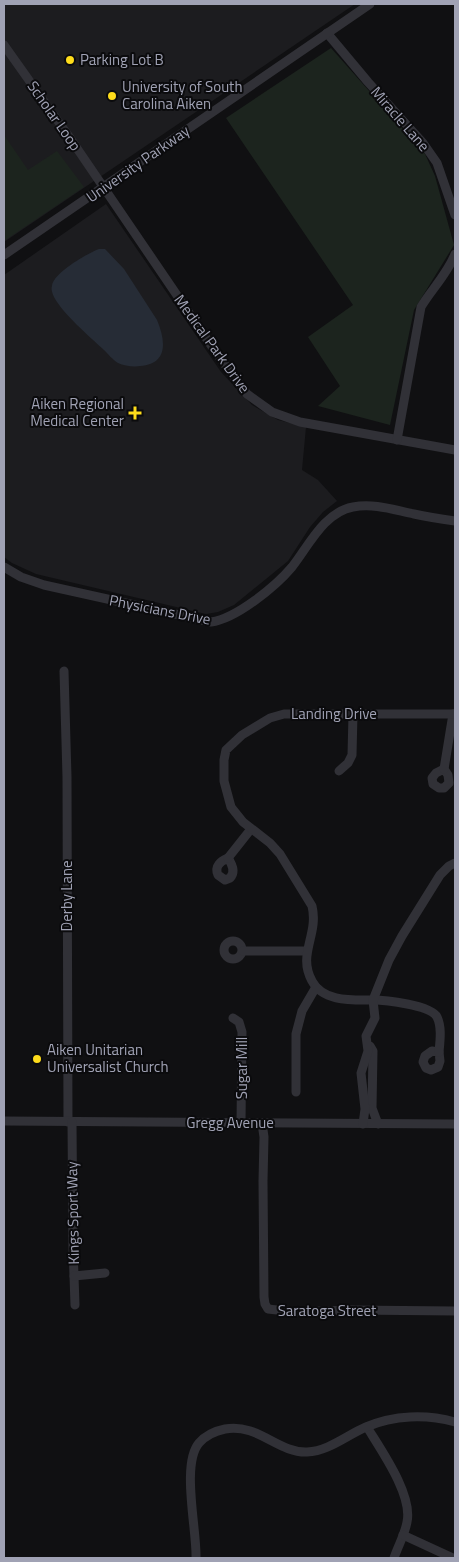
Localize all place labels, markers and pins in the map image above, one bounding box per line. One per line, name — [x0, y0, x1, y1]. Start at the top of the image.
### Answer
place label: Parking Lot B — [80, 48, 164, 71]
marker: Parking Lot B — [64, 54, 76, 66]
place label: University of South Carolina Aiken — [122, 75, 242, 115]
marker: University of South Carolina Aiken — [106, 90, 118, 102]
place label: Aiken Regional Medical Center — [30, 392, 124, 432]
marker: Aiken Regional Medical Center — [128, 406, 142, 420]
place label: Aiken Unitarian Universalist Church — [47, 1038, 168, 1078]
marker: Aiken Unitarian Universalist Church — [31, 1053, 43, 1065]

